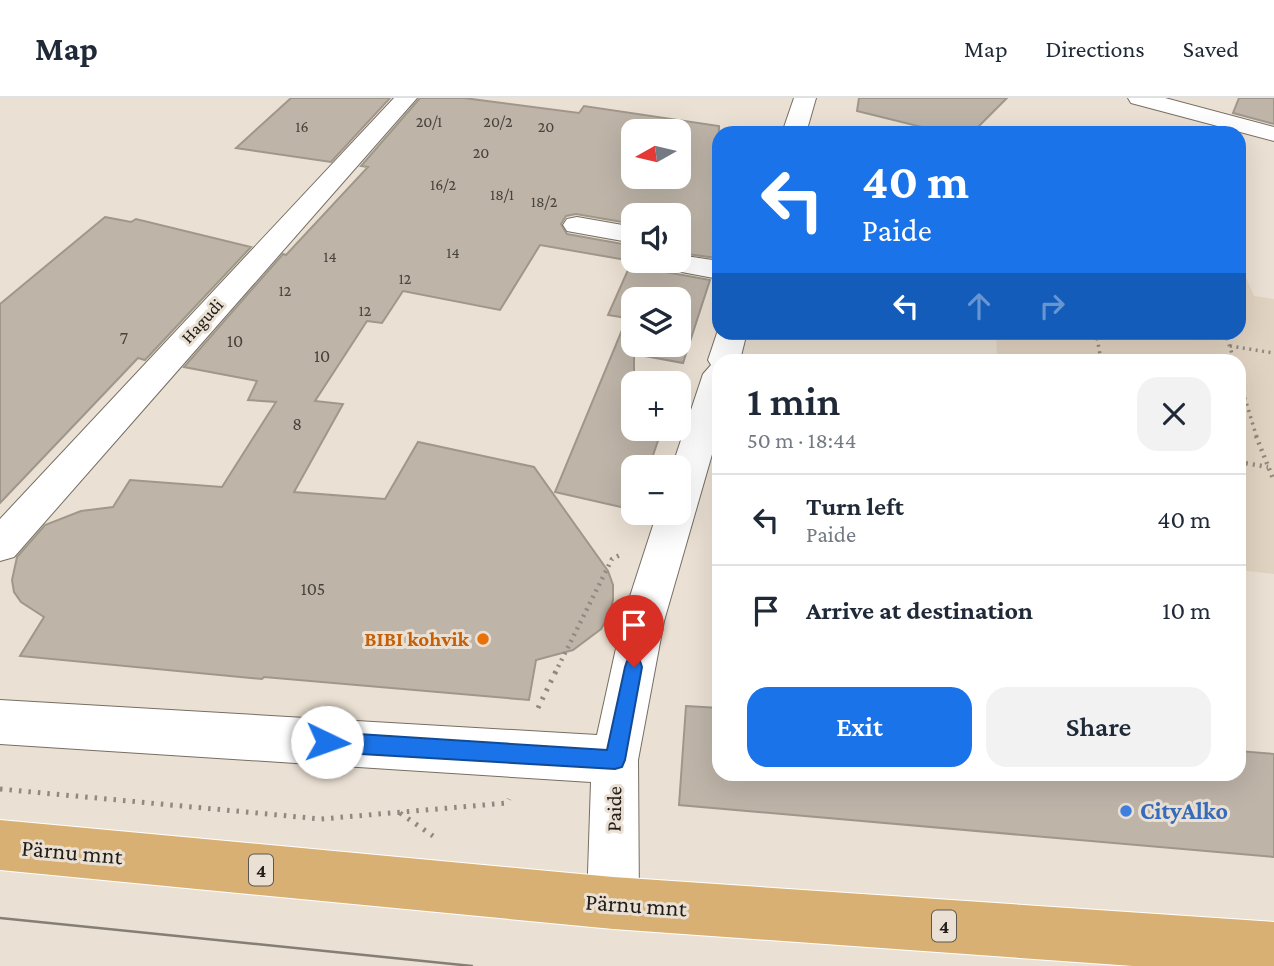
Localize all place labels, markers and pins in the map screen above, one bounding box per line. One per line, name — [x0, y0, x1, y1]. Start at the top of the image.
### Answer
pin — [604, 595, 664, 667]
place label: BIBI kohvik — [364, 627, 470, 651]
marker: BIBI kohvik — [475, 631, 491, 647]
place label: CityAlko — [1140, 797, 1228, 824]
marker: CityAlko — [1118, 803, 1134, 819]

